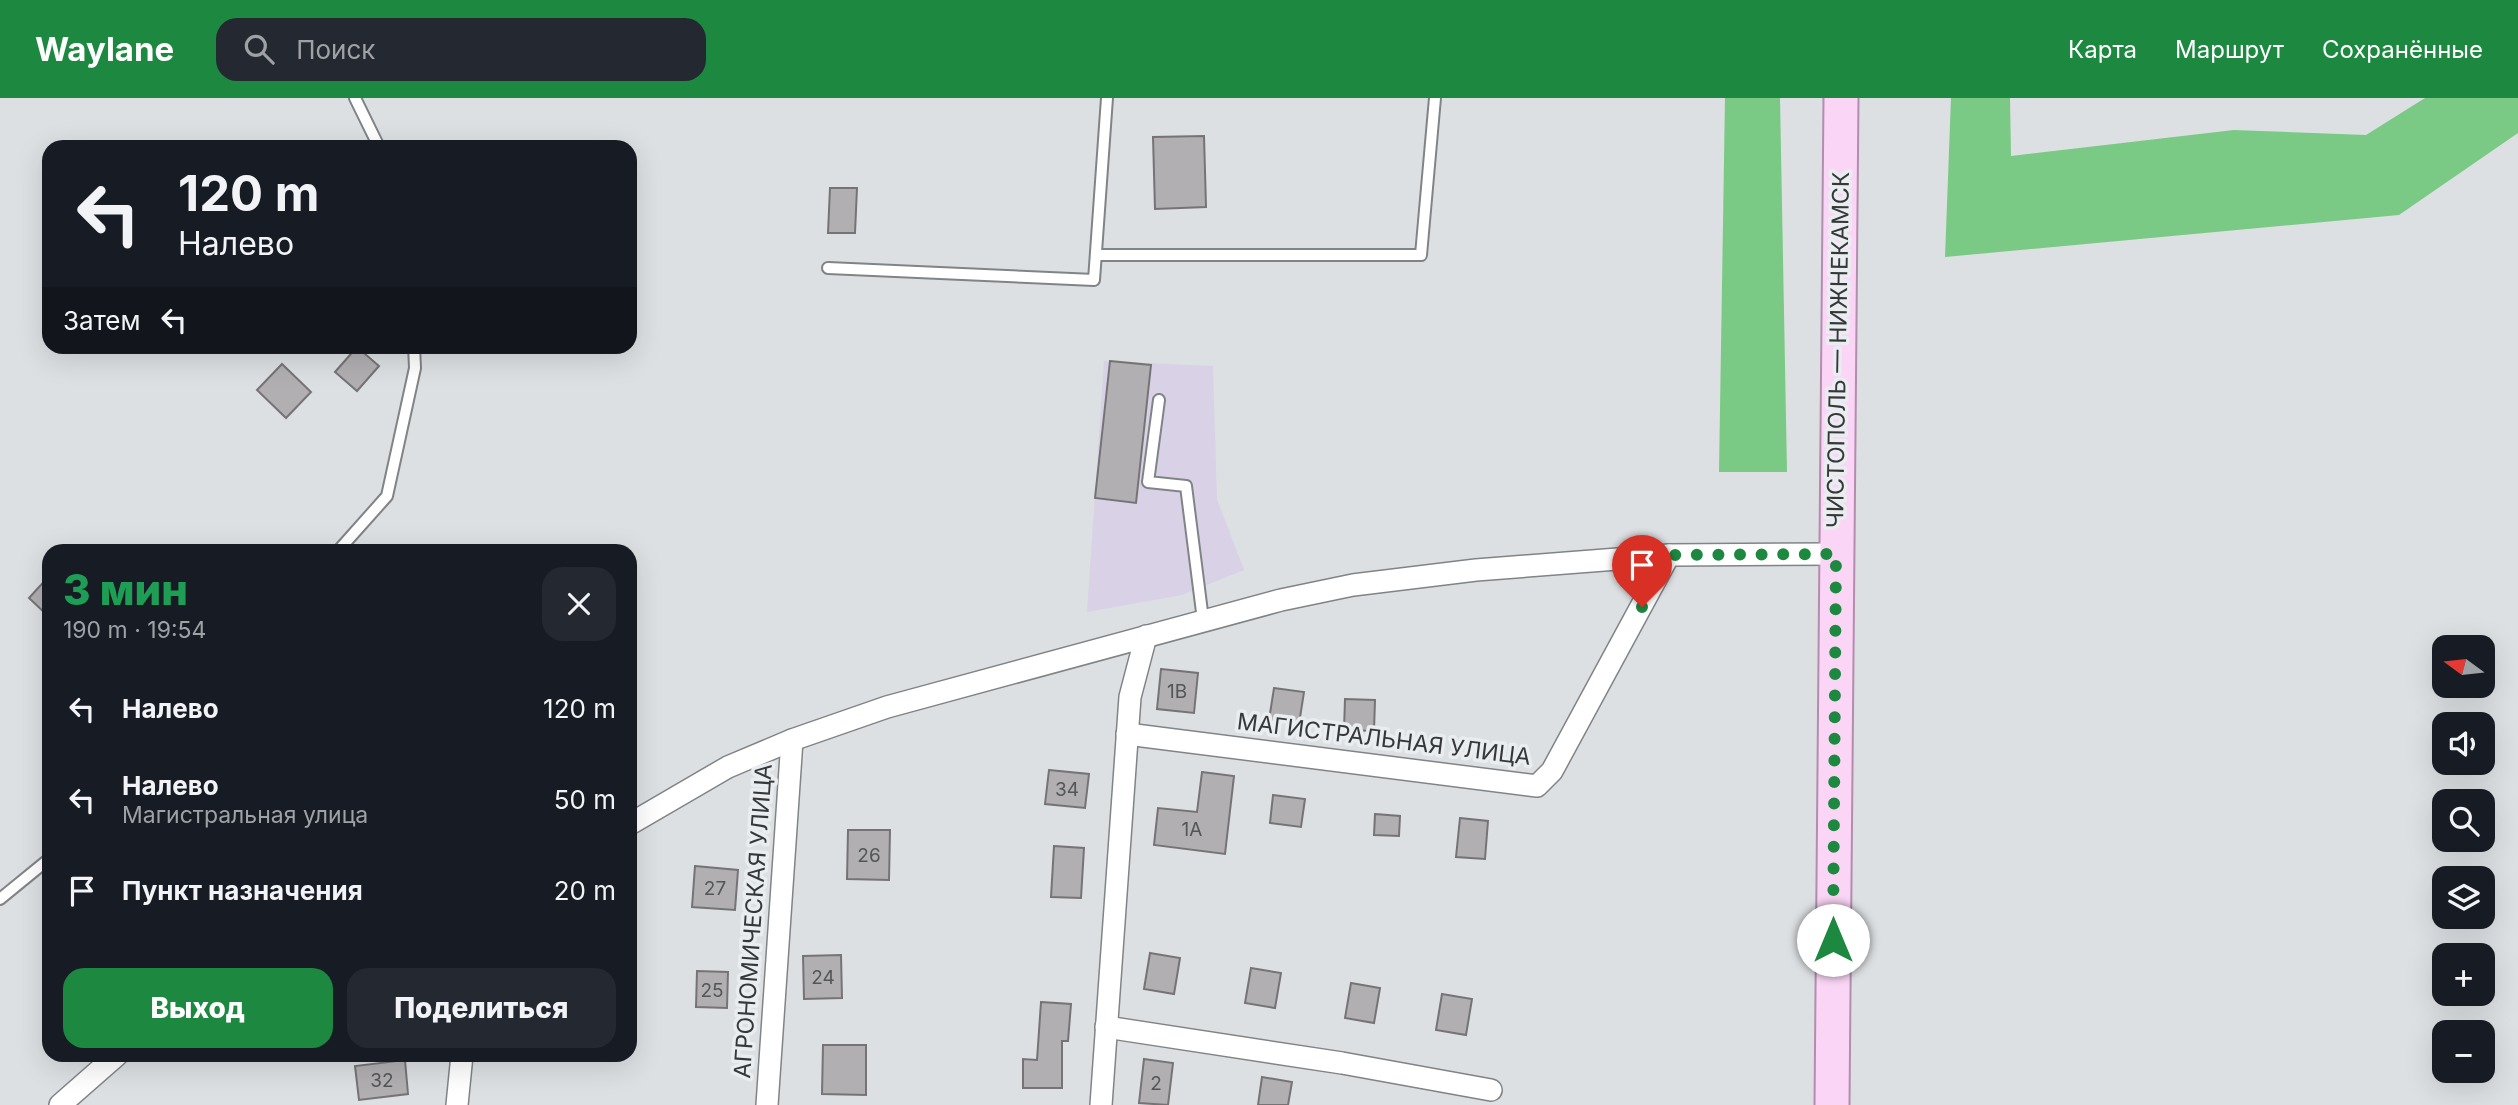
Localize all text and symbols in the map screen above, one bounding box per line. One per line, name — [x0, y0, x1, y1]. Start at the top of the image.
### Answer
search box — [216, 18, 706, 81]
text: Waylane — [35, 29, 174, 69]
icon: search — [240, 30, 278, 68]
text: Поиск — [296, 34, 375, 65]
text: Карта — [2068, 35, 2137, 64]
text: Маршрут — [2175, 35, 2284, 64]
text: Сохранённые — [2322, 35, 2483, 64]
text: 120 m — [178, 164, 319, 223]
icon: left — [63, 168, 154, 259]
street label: ЧИСТОПОЛЬ — НИЖНЕКАМСК — [1821, 172, 1855, 528]
text: Налево — [178, 224, 294, 263]
icon: left — [155, 301, 193, 339]
text: Затем — [63, 305, 141, 336]
pin — [1612, 535, 1672, 607]
icon: arrive — [1623, 546, 1661, 584]
text: 3 мин — [63, 564, 188, 615]
button: close — [542, 567, 616, 641]
text: 190 m · 19:54 — [63, 616, 206, 644]
north arrow — [2432, 635, 2496, 698]
map controls — [2432, 635, 2495, 1083]
house number: 1В — [1167, 680, 1187, 703]
icon: left — [63, 690, 101, 728]
text: Налево — [122, 693, 219, 724]
text: 120 m — [543, 693, 616, 724]
street label: МАГИСТРАЛЬНАЯ УЛИЦА — [1236, 707, 1533, 771]
button: sound — [2432, 712, 2495, 775]
street label: АГРОНОМИЧЕСКАЯ УЛИЦА — [728, 763, 778, 1079]
text: Налево — [122, 770, 219, 801]
house number: 34 — [1055, 778, 1079, 801]
icon: left — [63, 781, 101, 819]
text: 50 m — [554, 784, 616, 815]
button: search — [2432, 789, 2495, 852]
text: Магистральная улица — [122, 801, 368, 829]
house number: 1А — [1182, 818, 1202, 841]
house number: 26 — [857, 844, 881, 867]
button: layers — [2432, 866, 2495, 929]
icon: arrive — [63, 872, 101, 910]
text: Пункт назначения — [122, 875, 363, 906]
text: 20 m — [554, 875, 616, 906]
house number: 27 — [704, 877, 726, 900]
position arrow — [1796, 903, 1870, 977]
button: + — [2432, 943, 2495, 1006]
house number: 24 — [811, 966, 835, 989]
button: Выход — [63, 968, 333, 1048]
button: Поделиться — [347, 968, 616, 1048]
house number: 25 — [700, 979, 724, 1002]
button: − — [2432, 1020, 2495, 1083]
house number: 32 — [370, 1069, 394, 1092]
house number: 2 — [1150, 1072, 1162, 1095]

